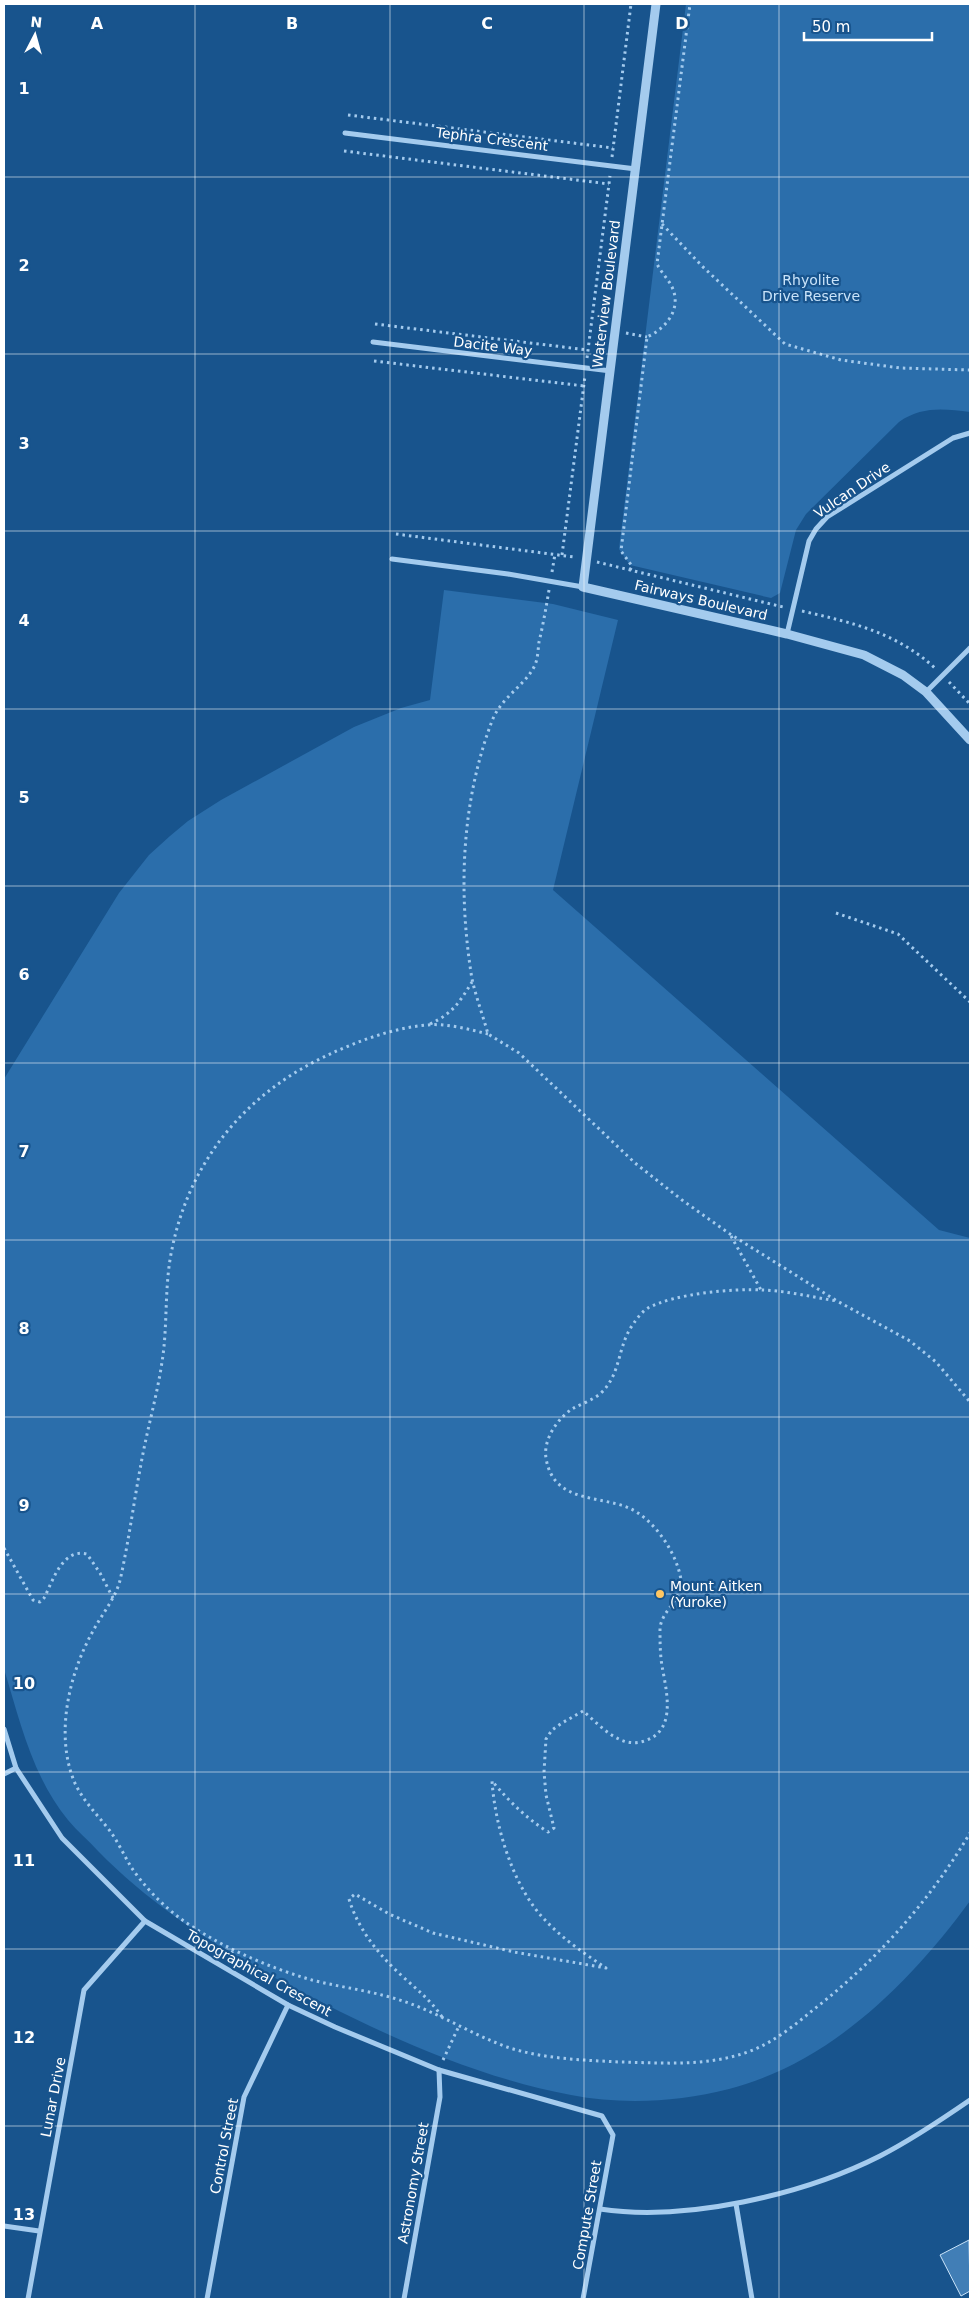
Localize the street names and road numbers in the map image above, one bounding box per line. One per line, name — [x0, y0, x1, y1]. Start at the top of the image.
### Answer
street label: Tephra Crescent — [434, 124, 550, 154]
street label: Waterview Boulevard — [589, 219, 623, 369]
street label: Dacite Way — [453, 333, 533, 359]
street label: Vulcan Drive — [811, 459, 893, 521]
street label: Fairways Boulevard — [633, 577, 769, 623]
street label: Topographical Crescent — [183, 1926, 335, 2020]
street label: Lunar Drive — [37, 2056, 69, 2138]
street label: Control Street — [207, 2096, 241, 2195]
street label: Astronomy Street — [394, 2121, 432, 2245]
street label: Compute Street — [569, 2159, 605, 2271]

